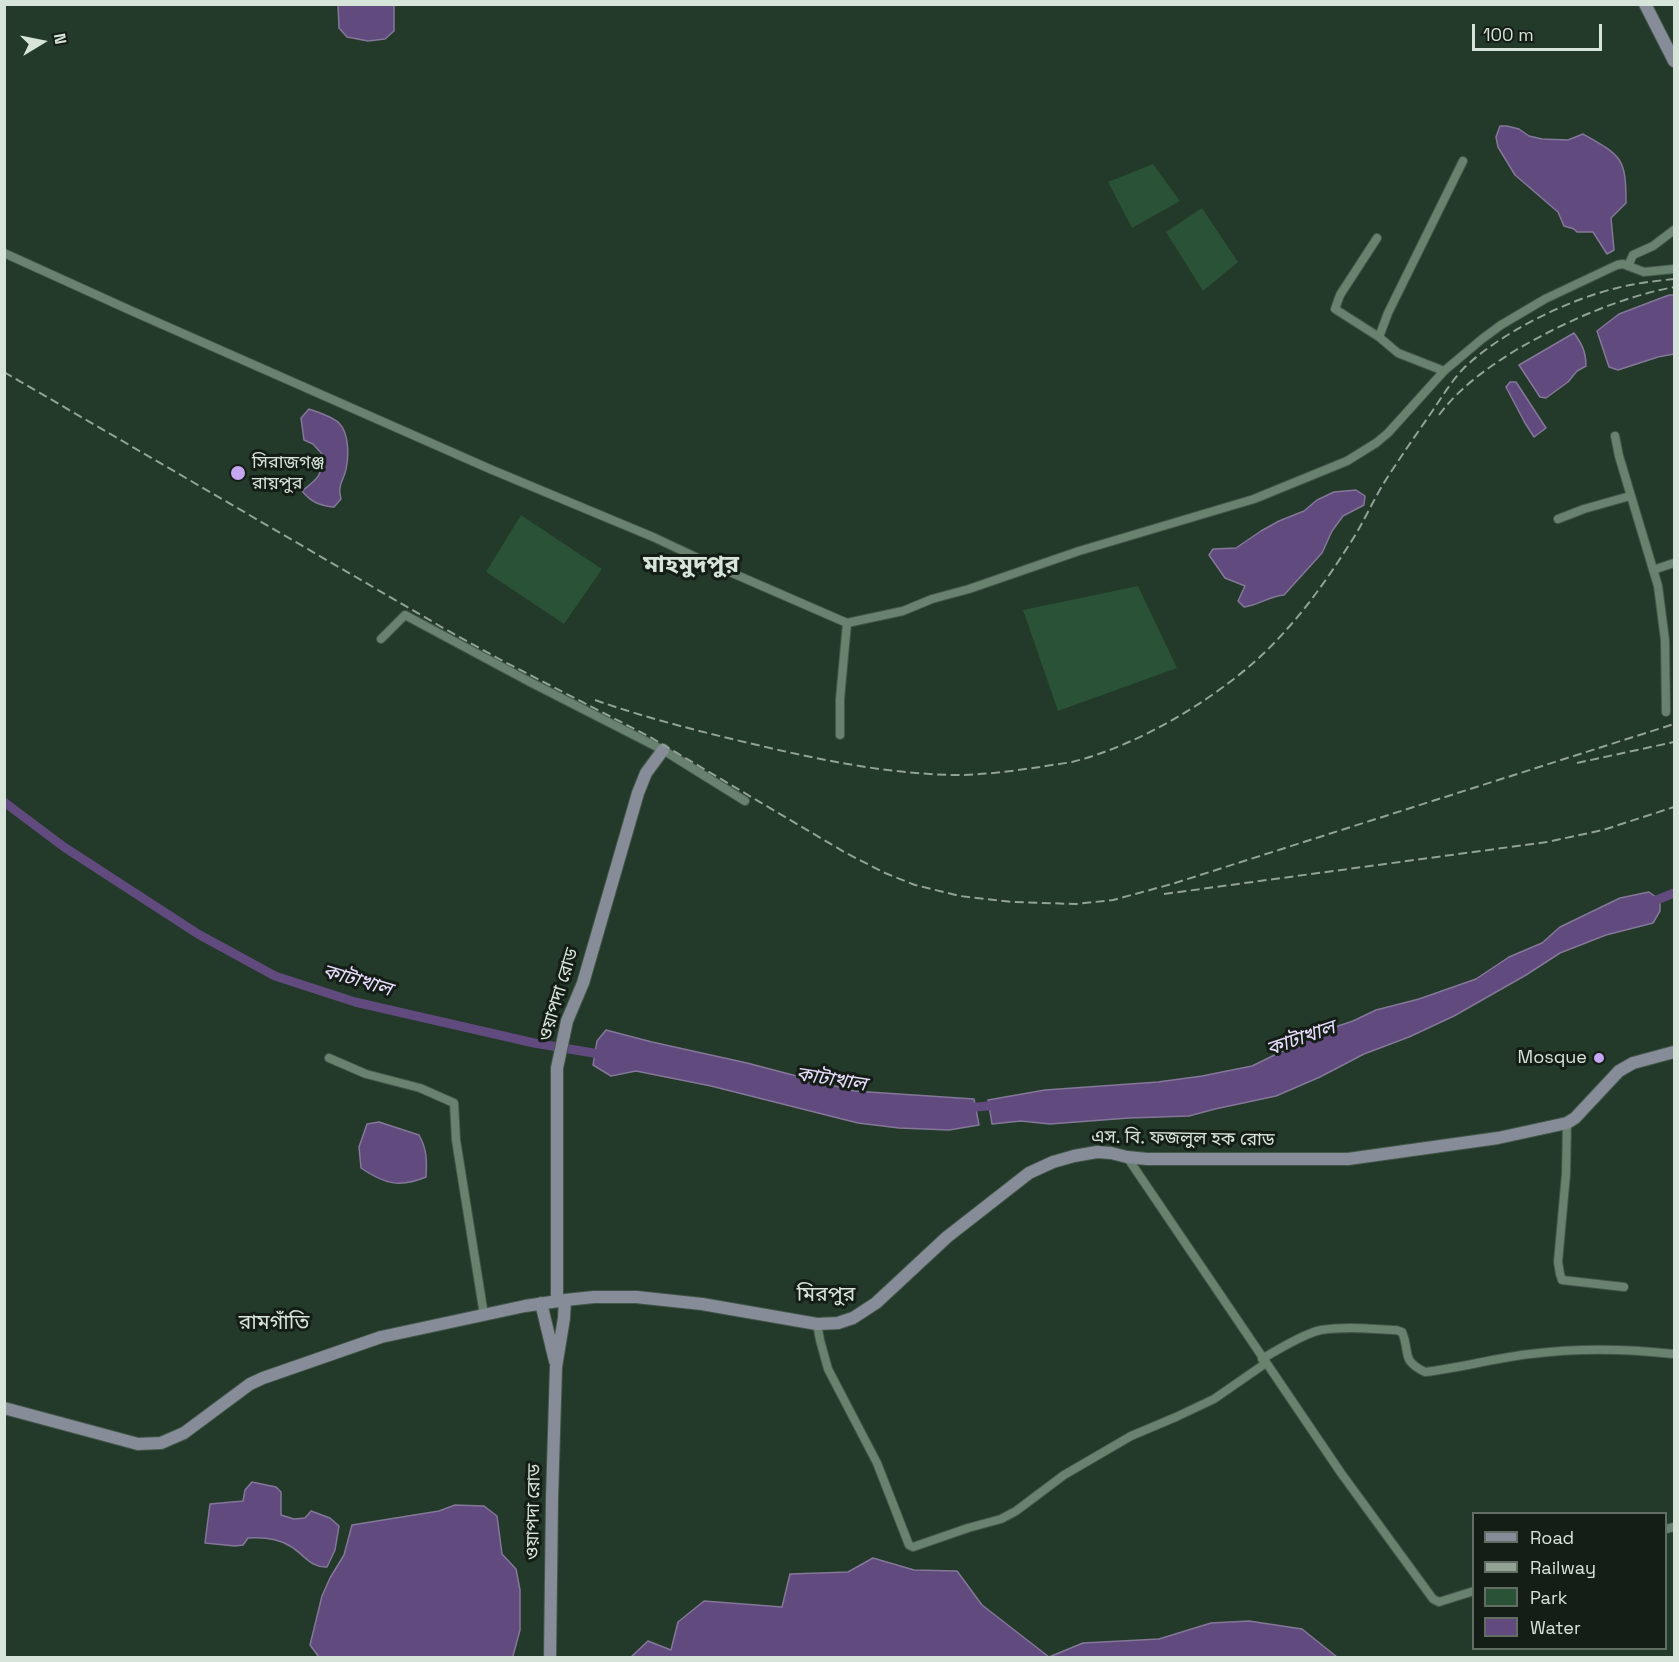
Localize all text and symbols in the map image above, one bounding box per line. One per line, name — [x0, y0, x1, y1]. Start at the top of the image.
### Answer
north arrow — [12, 12, 72, 72]
scale bar — [1475, 12, 1606, 50]
text: 100 m — [1483, 23, 1534, 46]
text: N — [49, 32, 71, 46]
place label: সিরাজগঞ্জ রায়পুর — [252, 452, 324, 494]
marker: সিরাজগঞ্জ রায়পুর — [229, 464, 247, 482]
district label: মাহমুদপুর — [643, 551, 739, 579]
street label: ওয়াপদা রোড — [535, 946, 583, 1044]
water label: কাটাখাল — [320, 960, 394, 1002]
water label: কাটাখাল — [1264, 1016, 1338, 1062]
place label: Mosque — [1518, 1047, 1587, 1069]
marker: Mosque — [1592, 1051, 1606, 1065]
water label: কাটাখাল — [794, 1063, 868, 1097]
street label: এস. বি. ফজলুল হক রোড — [1091, 1127, 1275, 1151]
district label: মিরপুর — [797, 1282, 855, 1308]
district label: রামগাঁতি — [239, 1310, 309, 1336]
street label: ওয়াপদা রোড — [522, 1464, 546, 1560]
legend — [1472, 1512, 1667, 1650]
text: Road — [1530, 1526, 1574, 1549]
text: Railway — [1530, 1556, 1596, 1579]
text: Park — [1530, 1586, 1567, 1609]
text: Water — [1530, 1616, 1581, 1639]

